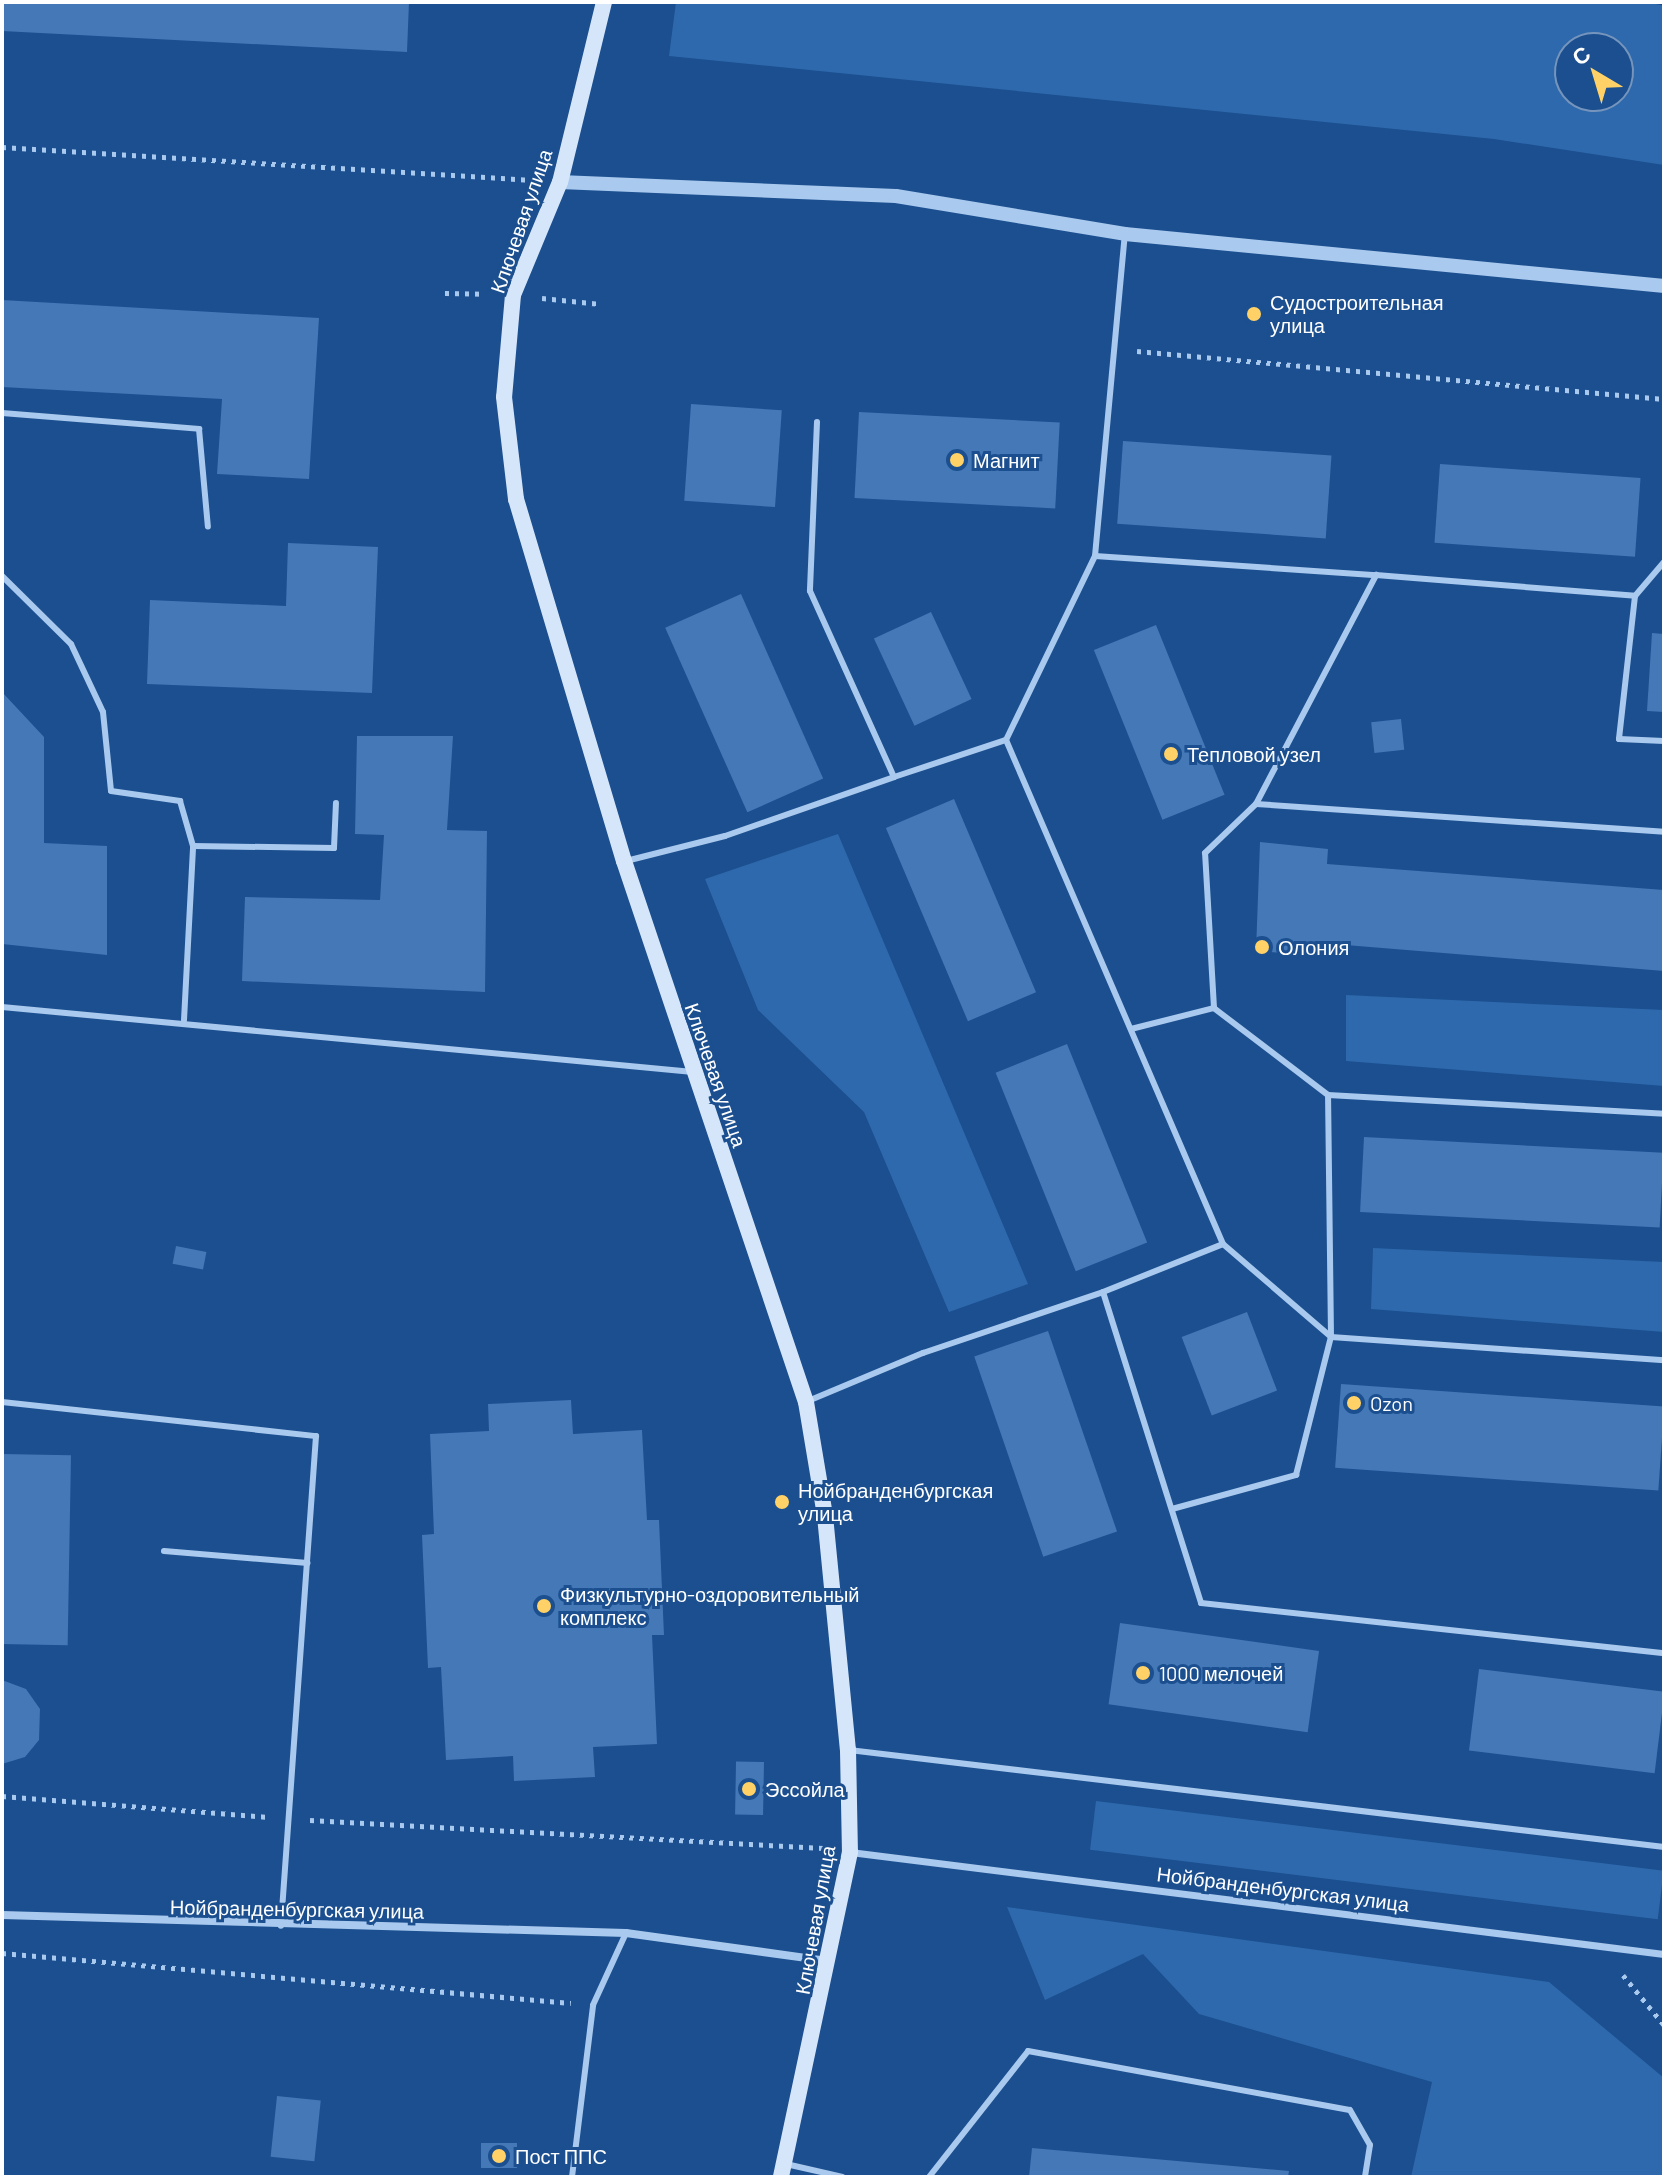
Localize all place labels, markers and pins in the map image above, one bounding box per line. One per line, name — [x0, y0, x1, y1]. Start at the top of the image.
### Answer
place label: Судостроительная улица — [1270, 290, 1444, 337]
marker: Судостроительная улица — [1245, 305, 1263, 323]
place label: Магнит — [973, 448, 1040, 472]
marker: Магнит — [948, 451, 966, 469]
place label: Тепловой узел — [1187, 742, 1321, 766]
marker: Тепловой узел — [1162, 745, 1180, 763]
place label: Олония — [1278, 935, 1349, 959]
marker: Олония — [1253, 938, 1271, 956]
place label: Ozon — [1370, 1391, 1413, 1415]
marker: Ozon — [1345, 1394, 1363, 1412]
place label: Нойбранденбургская улица — [798, 1478, 993, 1525]
marker: Нойбранденбургская улица — [773, 1493, 791, 1511]
place label: Физкультурно-оздоровительный комплекс — [560, 1582, 859, 1629]
marker: Физкультурно-оздоровительный комплекс — [535, 1597, 553, 1615]
place label: 1000 мелочей — [1159, 1661, 1283, 1685]
marker: 1000 мелочей — [1134, 1664, 1152, 1682]
place label: Эссойла — [765, 1777, 845, 1801]
marker: Эссойла — [740, 1780, 758, 1798]
place label: Пост ППС — [515, 2144, 607, 2168]
marker: Пост ППС — [490, 2147, 508, 2165]

